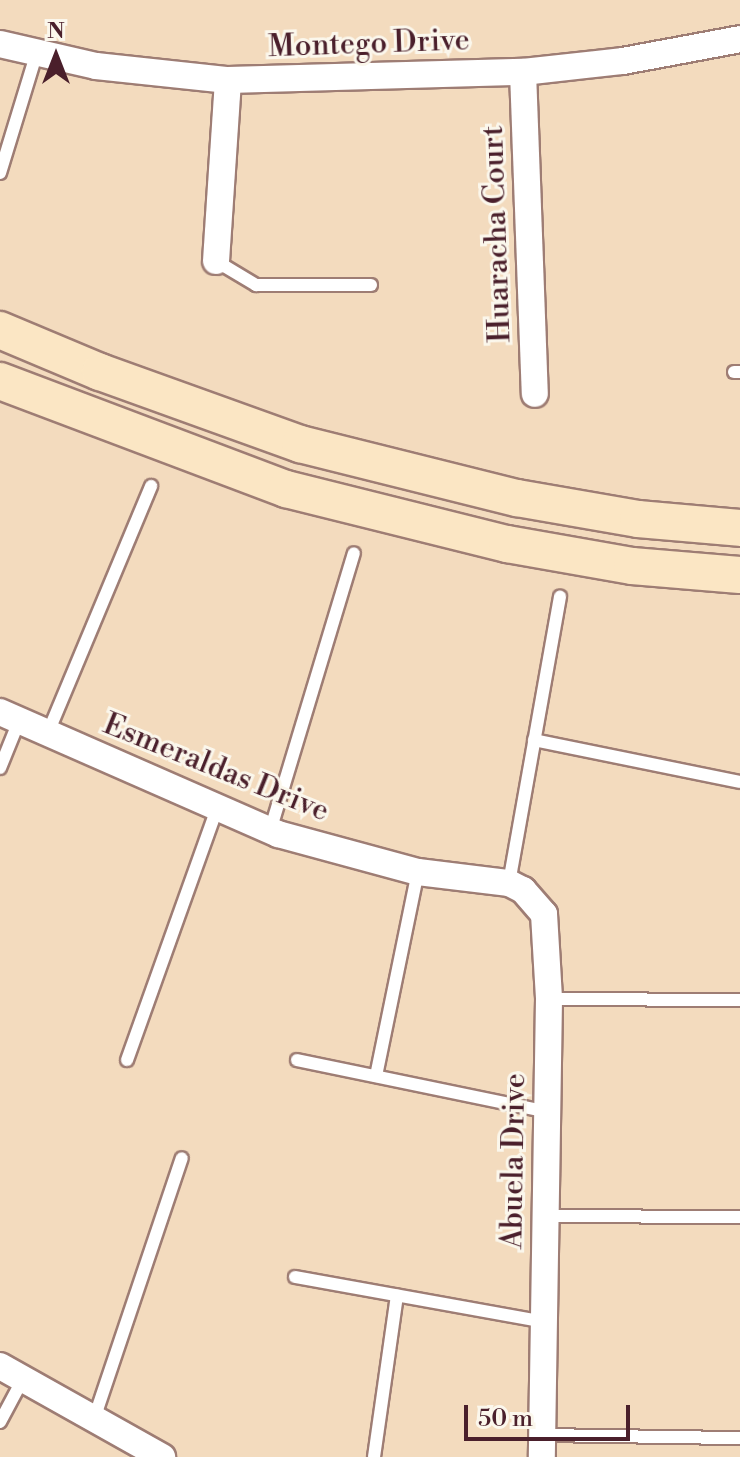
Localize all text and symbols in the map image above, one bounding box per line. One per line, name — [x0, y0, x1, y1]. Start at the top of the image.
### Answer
north arrow — [16, 16, 96, 96]
text: N — [47, 18, 65, 45]
street label: Montego Drive — [268, 22, 470, 66]
street label: Huaracha Court — [475, 125, 519, 343]
street label: Esmeraldas Drive — [98, 706, 334, 830]
street label: Abuela Drive — [494, 1073, 534, 1249]
scale bar — [468, 1389, 634, 1439]
text: 50 m — [478, 1404, 533, 1434]

